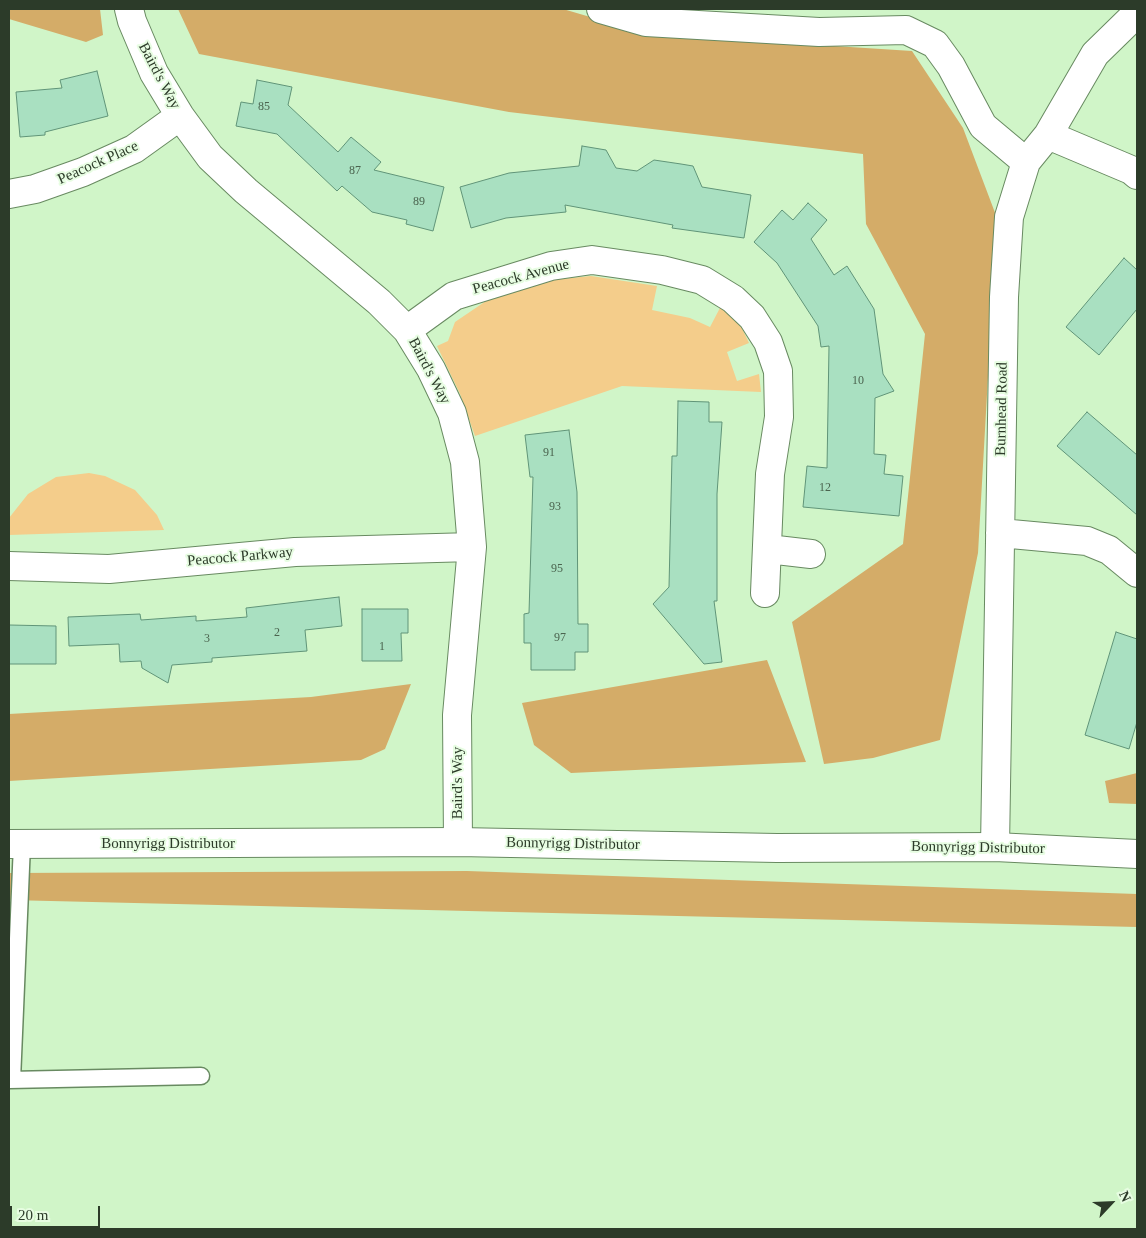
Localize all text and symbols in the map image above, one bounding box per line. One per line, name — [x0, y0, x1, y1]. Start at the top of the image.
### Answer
street label: Baird's Way — [134, 40, 184, 112]
house number: 85 — [258, 100, 270, 114]
street label: Peacock Place — [55, 137, 141, 189]
house number: 87 — [349, 164, 361, 178]
house number: 89 — [413, 195, 425, 209]
street label: Peacock Avenue — [471, 255, 571, 299]
street label: Baird's Way — [404, 335, 454, 407]
street label: Burnhead Road — [992, 362, 1012, 456]
house number: 10 — [852, 374, 864, 388]
house number: 91 — [543, 446, 555, 460]
house number: 12 — [819, 481, 831, 495]
house number: 93 — [549, 500, 561, 514]
street label: Peacock Parkway — [186, 543, 294, 571]
house number: 95 — [551, 562, 563, 576]
house number: 2 — [274, 626, 280, 640]
house number: 97 — [554, 631, 566, 645]
house number: 3 — [204, 632, 210, 646]
house number: 1 — [379, 640, 385, 654]
street label: Baird's Way — [449, 747, 467, 819]
street label: Bonnyrigg Distributor — [506, 834, 640, 854]
street label: Bonnyrigg Distributor — [101, 835, 235, 853]
street label: Bonnyrigg Distributor — [911, 838, 1045, 858]
north arrow — [1086, 1178, 1136, 1228]
text: N — [1116, 1189, 1134, 1204]
scale bar — [12, 1196, 102, 1228]
text: 20 m — [18, 1207, 48, 1223]

